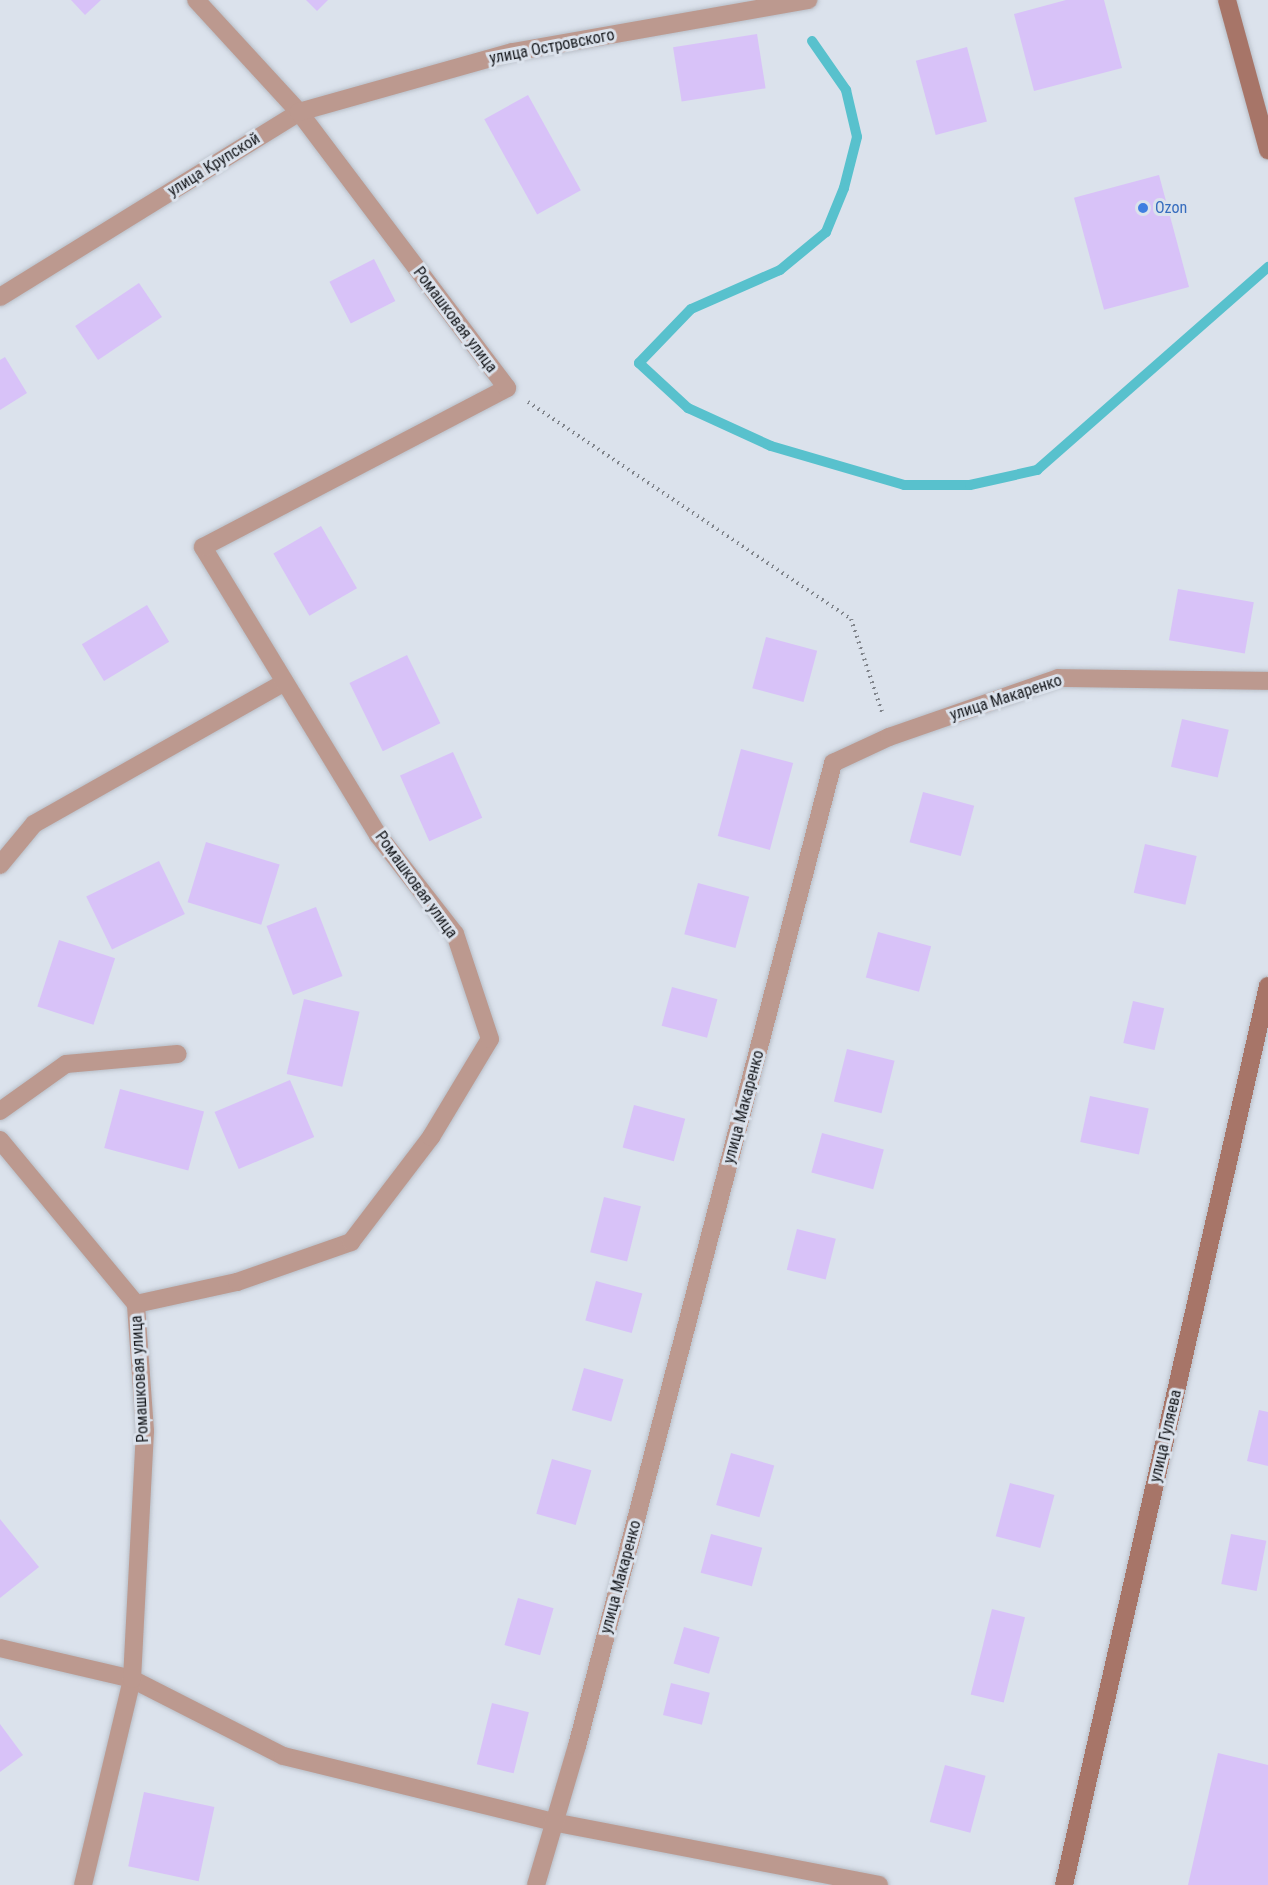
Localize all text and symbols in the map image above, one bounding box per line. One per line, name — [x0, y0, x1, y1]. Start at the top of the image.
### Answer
street label: улица Островского — [488, 25, 616, 69]
street label: улица Крупской — [164, 129, 264, 201]
place label: Ozon — [1155, 198, 1187, 218]
marker: Ozon — [1136, 201, 1150, 215]
street label: Ромашковая улица — [409, 263, 501, 377]
street label: улица Макаренко — [948, 671, 1064, 725]
street label: Ромашковая улица — [371, 828, 461, 942]
street label: улица Макаренко — [720, 1048, 768, 1166]
street label: Ромашковая улица — [127, 1315, 153, 1443]
street label: улица Гуляева — [1146, 1388, 1186, 1484]
street label: улица Макаренко — [597, 1518, 645, 1636]

